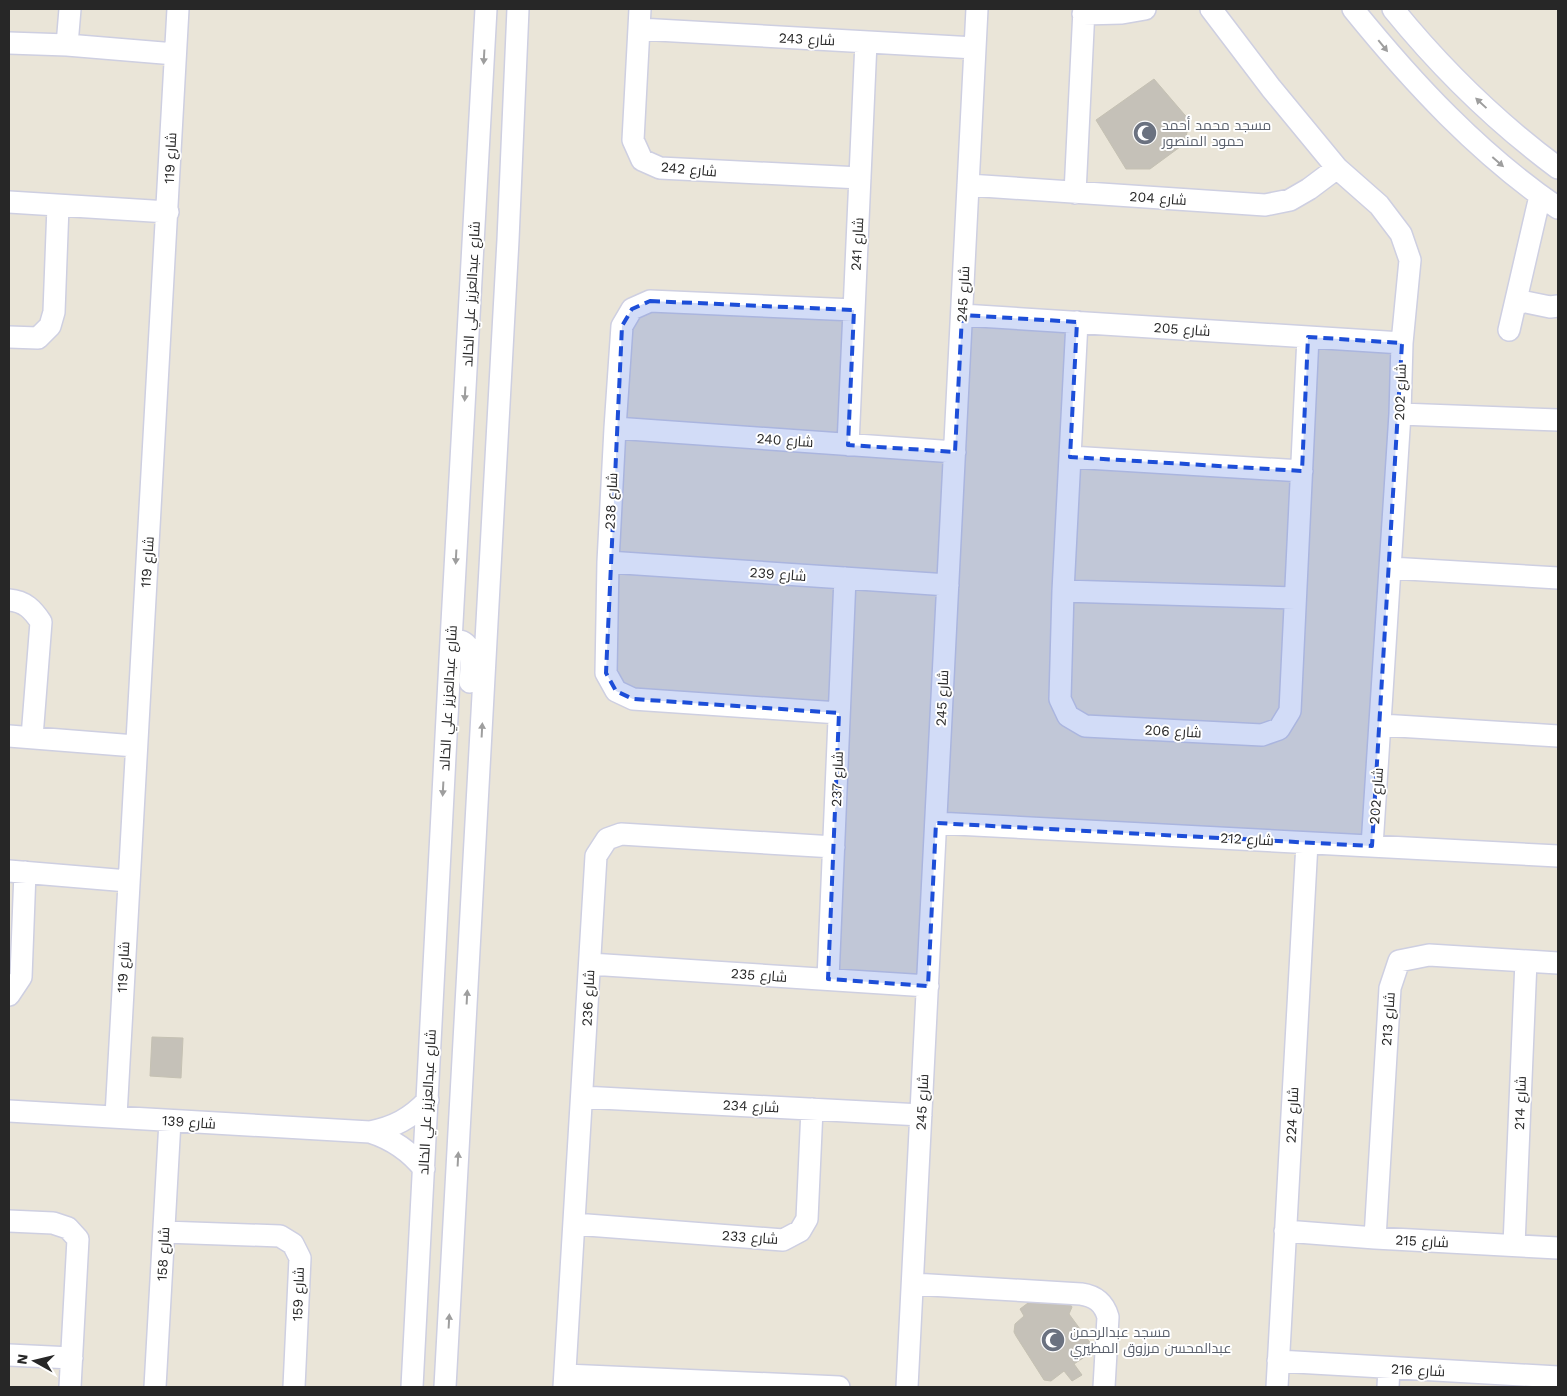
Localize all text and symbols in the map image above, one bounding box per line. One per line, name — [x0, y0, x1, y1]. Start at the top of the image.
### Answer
street label: شارع 243 — [778, 30, 836, 49]
one-way arrow — [1378, 40, 1389, 53]
one-way arrow — [479, 50, 487, 66]
one-way arrow — [1475, 97, 1487, 109]
place label: مسجد محمد أحمد حمود المنصور — [1161, 116, 1271, 149]
mosque icon: مسجد محمد أحمد حمود المنصور — [1132, 120, 1158, 146]
street label: شارع 119 — [161, 132, 180, 184]
one-way arrow — [1491, 156, 1504, 167]
street label: شارع 242 — [660, 159, 718, 180]
street label: شارع 204 — [1129, 188, 1187, 209]
street label: شارع 241 — [848, 217, 867, 271]
street label: شارع عبدالعزيز علي الخالد — [459, 221, 487, 367]
street label: شارع 245 — [954, 265, 973, 323]
street label: شارع 205 — [1153, 319, 1211, 340]
street label: شارع 202 — [1391, 363, 1410, 421]
one-way arrow — [460, 387, 468, 403]
street label: شارع 240 — [756, 430, 814, 451]
street label: شارع 238 — [602, 472, 621, 530]
street label: شارع 119 — [137, 536, 158, 588]
one-way arrow — [451, 549, 459, 565]
street label: شارع 239 — [749, 564, 807, 585]
street label: شارع عبدالعزيز علي الخالد — [436, 625, 464, 771]
street label: شارع 245 — [933, 669, 952, 727]
one-way arrow — [478, 721, 486, 737]
street label: شارع 206 — [1144, 722, 1202, 741]
street label: شارع 237 — [828, 751, 847, 807]
street label: شارع 202 — [1366, 767, 1387, 825]
one-way arrow — [439, 781, 447, 797]
street label: شارع 212 — [1220, 830, 1274, 849]
street label: شارع 119 — [114, 941, 133, 993]
street label: شارع 235 — [730, 965, 788, 986]
street label: شارع 236 — [579, 969, 598, 1027]
one-way arrow — [464, 988, 472, 1004]
street label: شارع 213 — [1378, 992, 1399, 1046]
street label: شارع عبدالعزيز علي الخالد — [415, 1029, 443, 1175]
street label: شارع 245 — [913, 1073, 932, 1131]
street label: شارع 214 — [1511, 1076, 1530, 1130]
street label: شارع 224 — [1283, 1086, 1302, 1144]
street label: شارع 234 — [722, 1097, 780, 1116]
street label: شارع 139 — [161, 1112, 217, 1133]
one-way arrow — [454, 1151, 462, 1167]
street label: شارع 158 — [154, 1227, 173, 1282]
street label: شارع 233 — [721, 1227, 779, 1248]
street label: شارع 215 — [1395, 1232, 1449, 1251]
street label: شارع 159 — [289, 1267, 308, 1321]
one-way arrow — [445, 1313, 453, 1329]
place label: مسجد عبدالرحمن عبدالمحسن مرزوق المطيري — [1070, 1324, 1232, 1360]
mosque icon: مسجد عبدالرحمن عبدالمحسن مرزوق المطيري — [1040, 1327, 1066, 1353]
north arrow — [10, 1336, 60, 1386]
text: N — [13, 1353, 31, 1365]
street label: شارع 216 — [1391, 1361, 1445, 1380]

